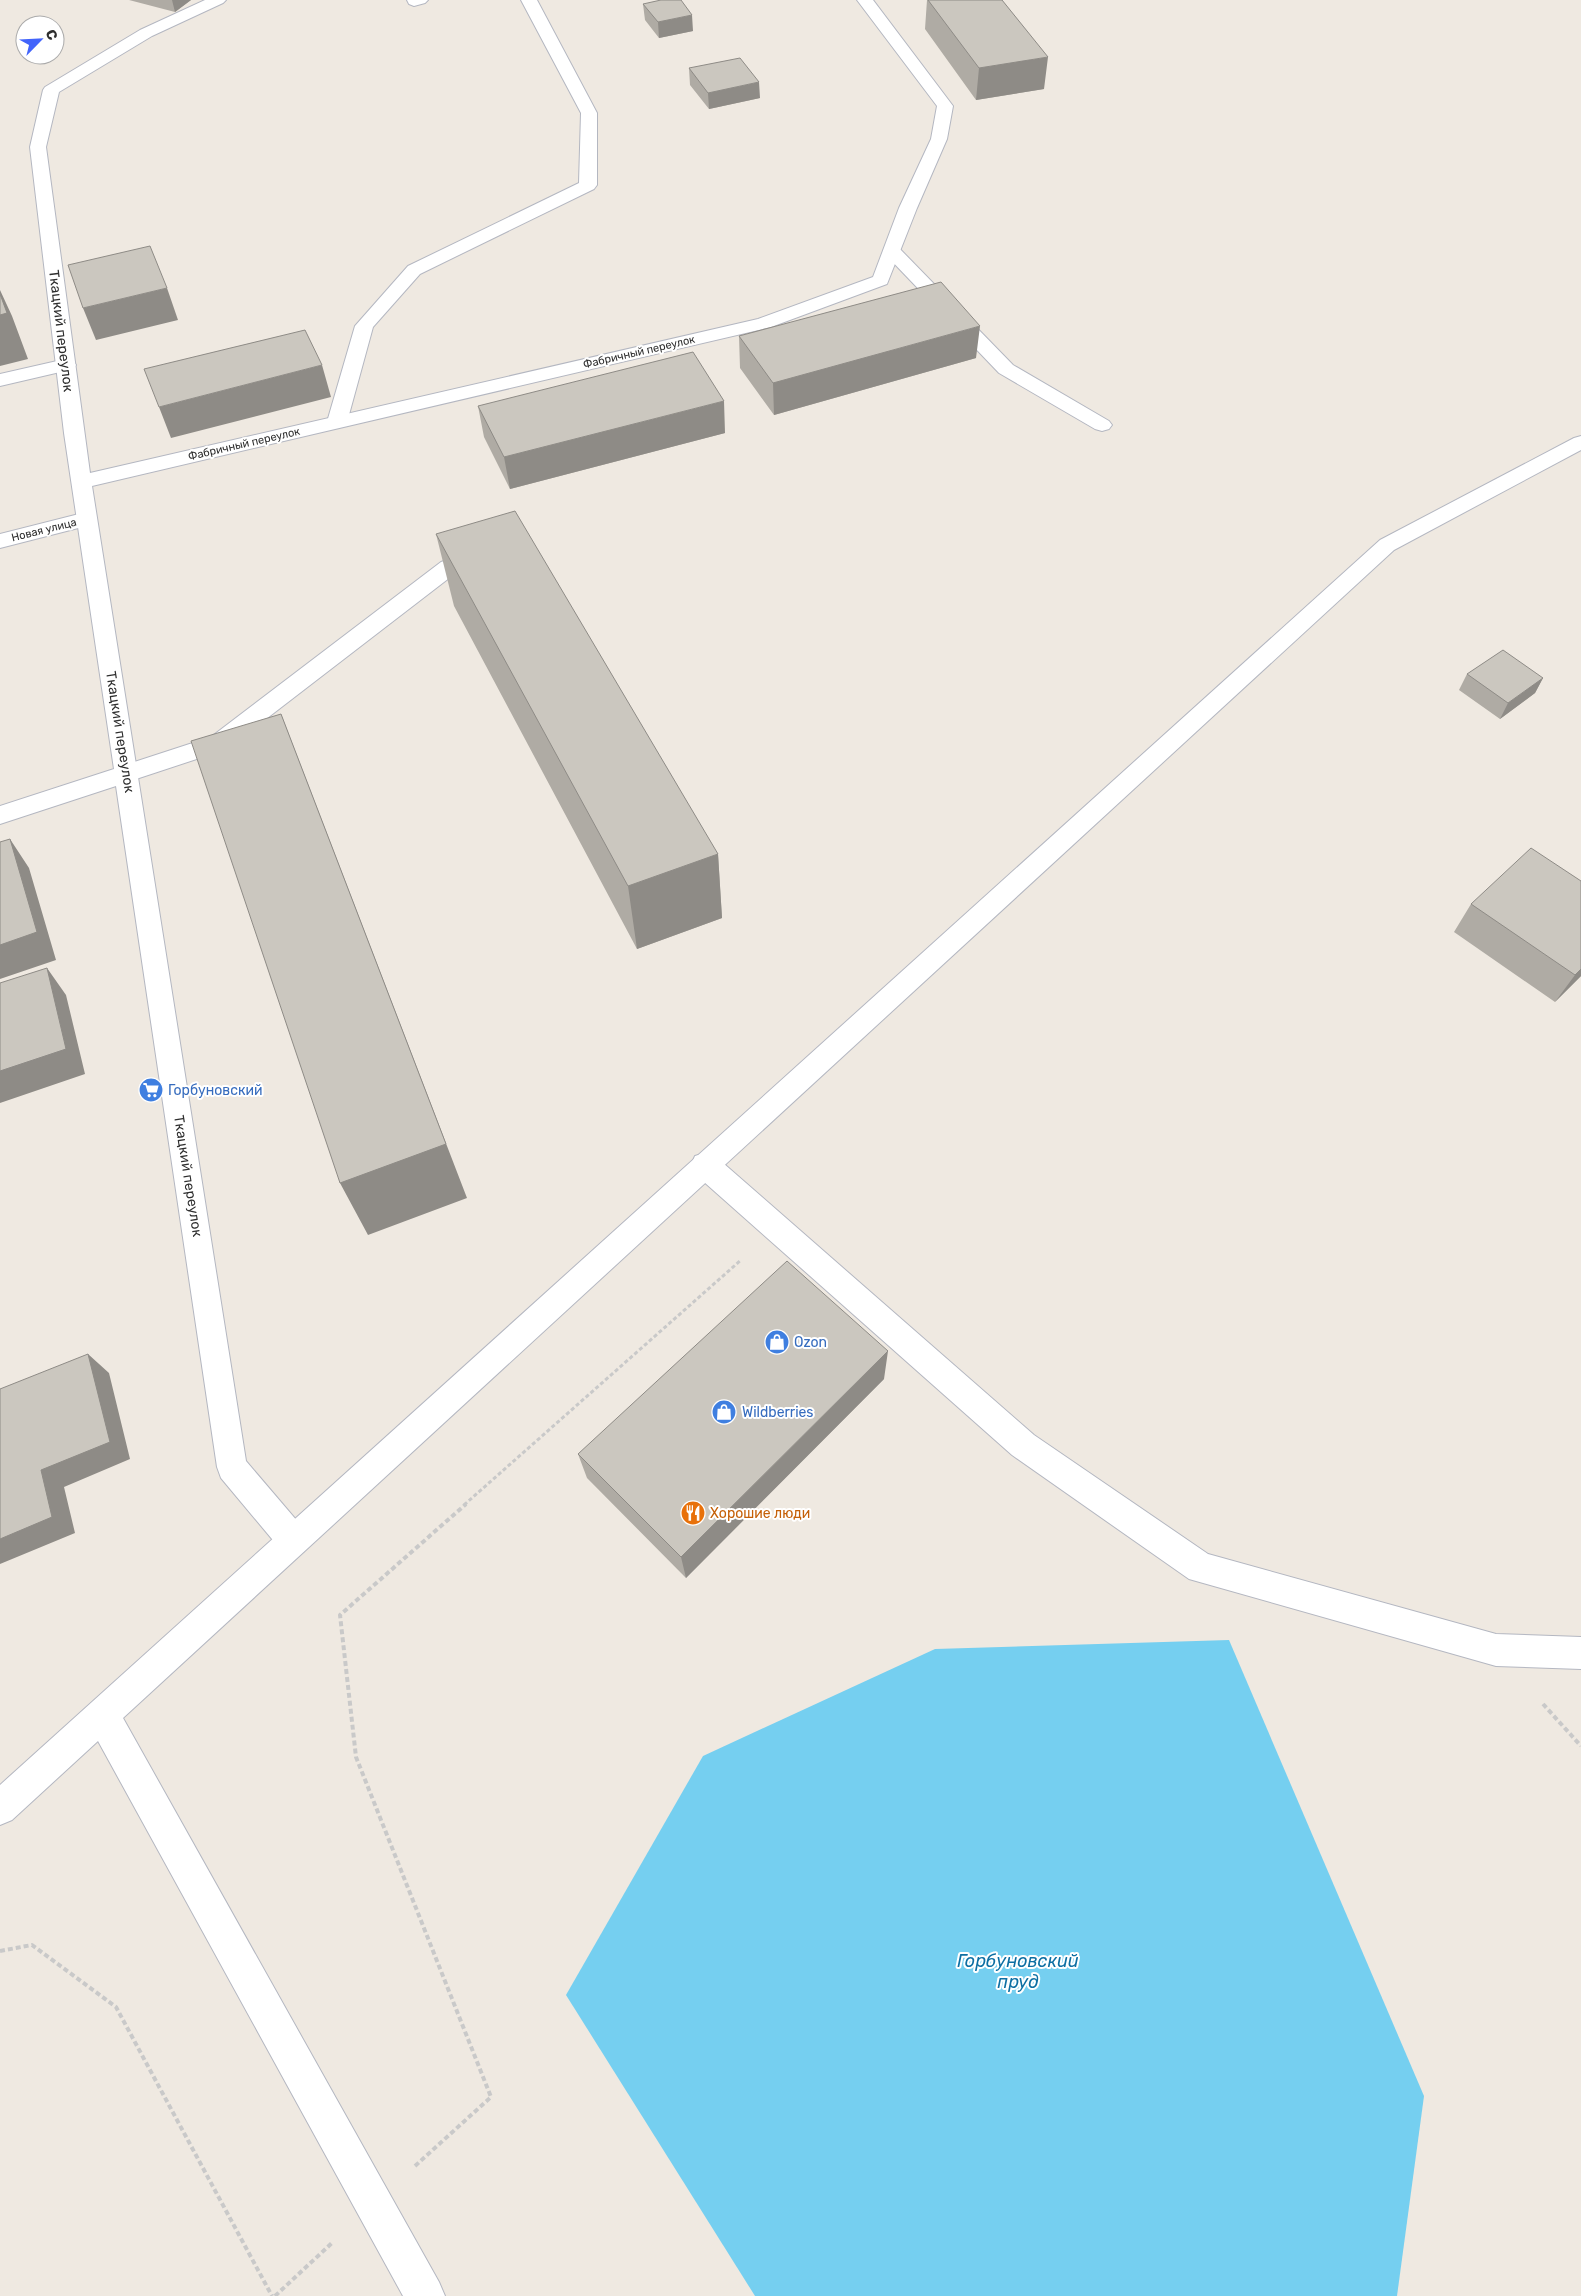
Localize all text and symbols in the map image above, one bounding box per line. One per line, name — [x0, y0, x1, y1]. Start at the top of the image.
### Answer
north arrow — [15, 15, 65, 65]
text: С — [42, 27, 61, 43]
street label: Ткацкий переулок — [45, 269, 77, 394]
street label: Фабричный переулок — [582, 333, 696, 371]
street label: Фабричный переулок — [187, 425, 301, 463]
street label: Новая улица — [10, 516, 78, 544]
street label: Ткацкий переулок — [102, 670, 138, 795]
supermarket icon: Горбуновский — [138, 1077, 164, 1103]
place label: Горбуновский — [168, 1082, 262, 1099]
street label: Ткацкий переулок — [170, 1114, 206, 1239]
shop icon: Ozon — [764, 1329, 790, 1355]
place label: Ozon — [794, 1334, 827, 1351]
shop icon: Wildberries — [711, 1399, 737, 1425]
place label: Wildberries — [742, 1404, 814, 1421]
restaurant icon: Хорошие люди — [680, 1500, 706, 1526]
place label: Хорошие люди — [710, 1505, 810, 1522]
water label: Горбуновский пруд — [957, 1950, 1079, 1993]

